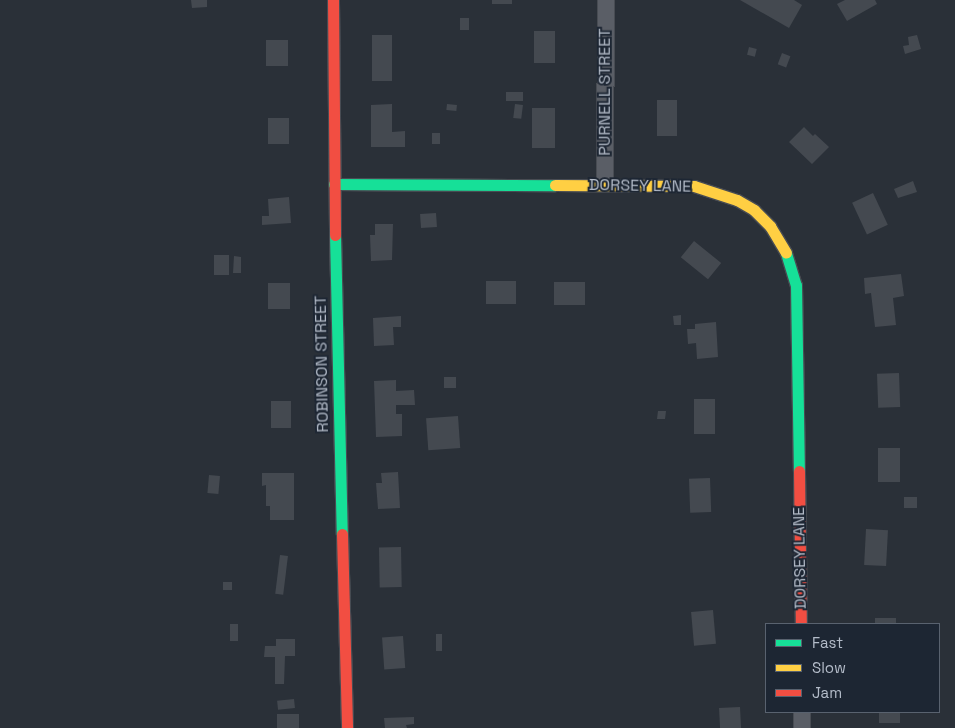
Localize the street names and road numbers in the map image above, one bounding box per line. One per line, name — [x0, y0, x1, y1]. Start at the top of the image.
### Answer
street label: PURNELL STREET — [595, 28, 615, 156]
street label: DORSEY LANE — [589, 176, 691, 196]
street label: ROBINSON STREET — [311, 295, 333, 433]
street label: DORSEY LANE — [790, 507, 810, 609]

